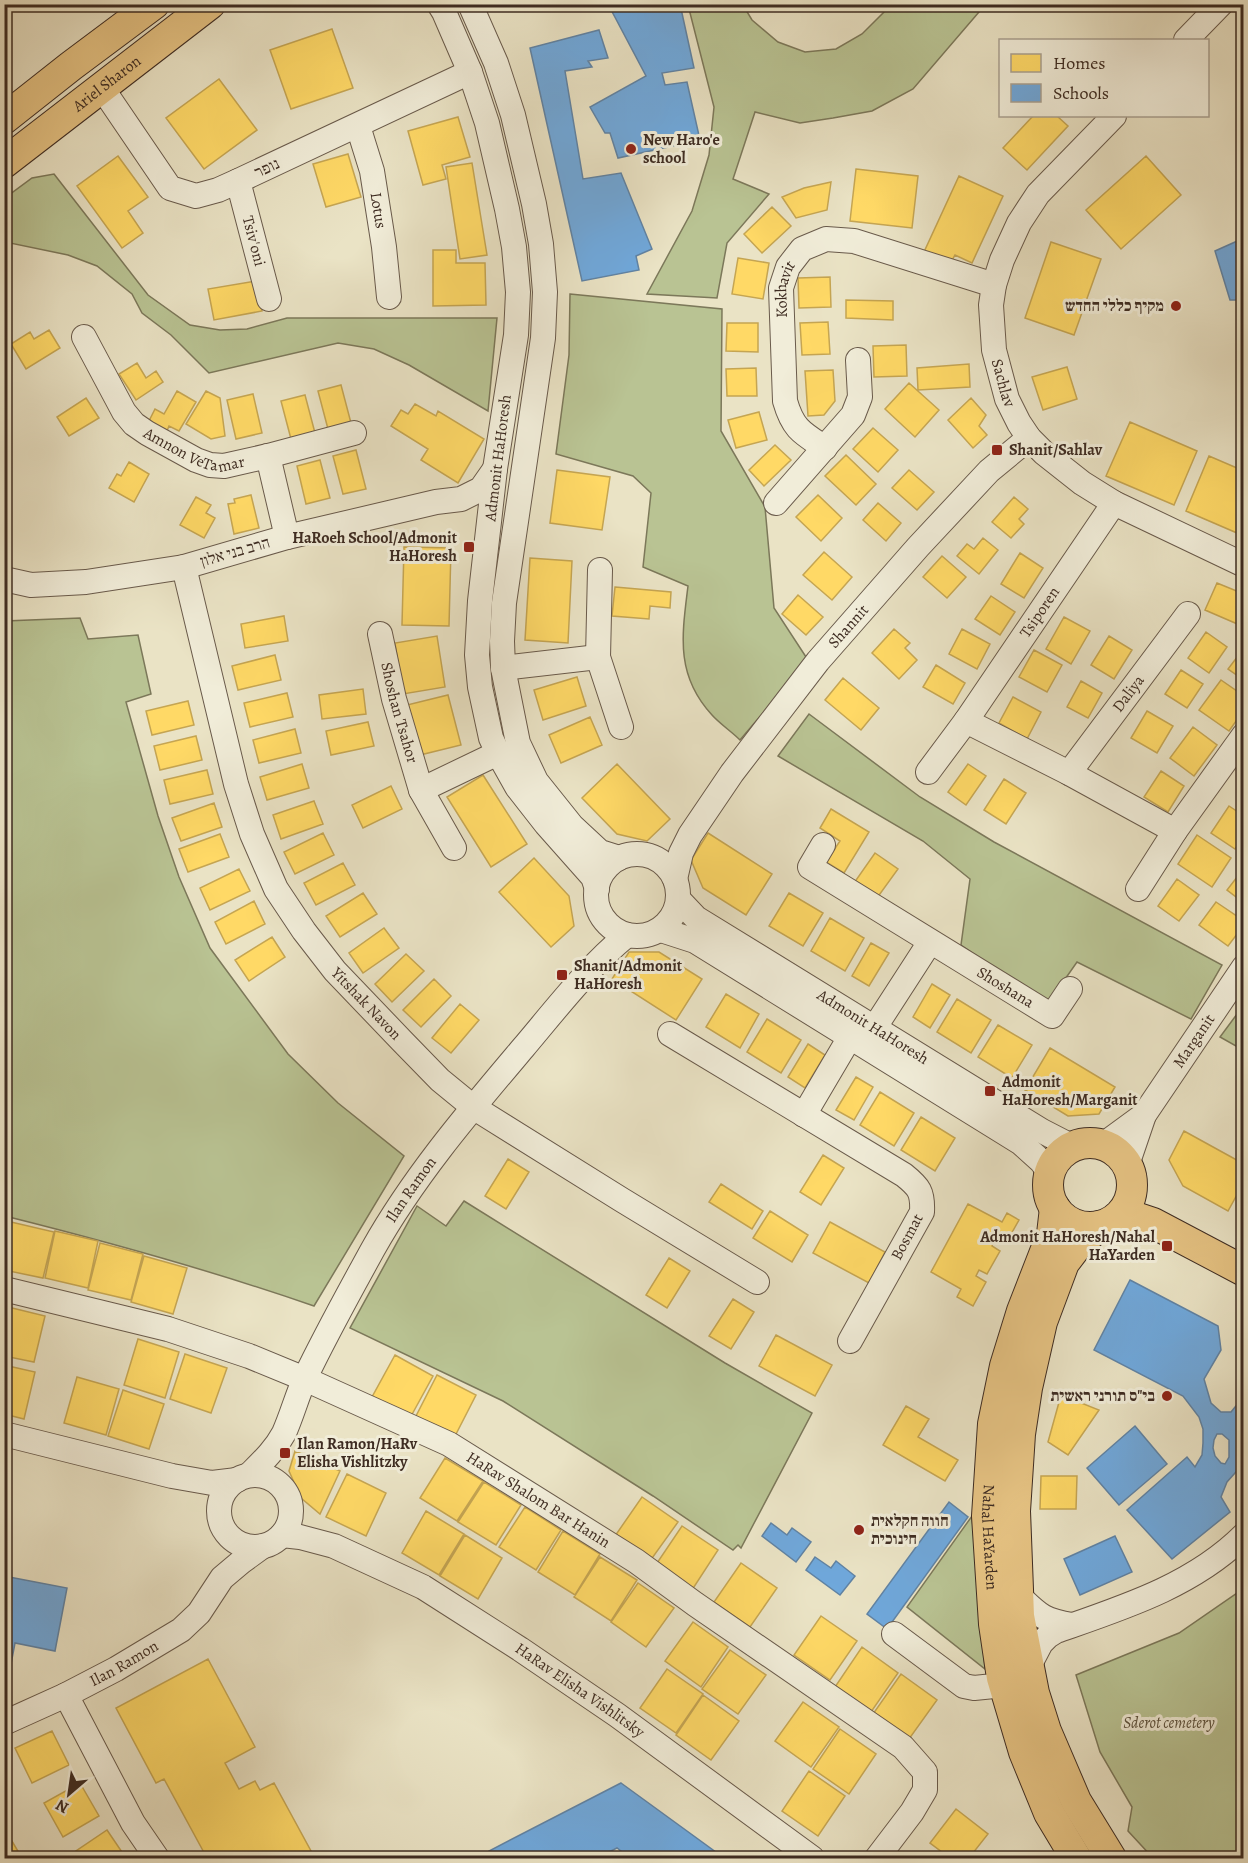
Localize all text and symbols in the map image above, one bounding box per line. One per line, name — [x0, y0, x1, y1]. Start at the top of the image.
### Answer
legend — [999, 39, 1209, 117]
street label: Ariel Sharon — [67, 50, 146, 118]
text: Homes — [1053, 51, 1105, 75]
text: Schools — [1053, 81, 1109, 105]
place label: New Haro'e school — [643, 129, 720, 169]
marker: New Haro'e school — [624, 142, 638, 156]
street label: נופר — [251, 153, 283, 183]
street label: Lotus — [365, 191, 392, 230]
street label: Tsiv'oni — [237, 213, 271, 269]
street label: Kokhavit — [770, 256, 800, 318]
place label: מקיף כללי החדש — [1065, 295, 1164, 317]
marker: מקיף כללי החדש — [1169, 299, 1183, 313]
street label: Sachlav — [986, 356, 1021, 412]
street label: Admonit HaHoresh — [479, 393, 517, 524]
street label: Amnon VeTamar — [139, 422, 247, 478]
place label: Shanit/Sahlav — [1009, 439, 1103, 461]
marker: Shanit/Sahlav — [990, 443, 1004, 457]
place label: HaRoeh School/Admonit HaHoresh — [292, 527, 458, 567]
street label: הרב בני אלון — [197, 532, 273, 572]
marker: HaRoeh School/Admonit HaHoresh — [462, 540, 476, 554]
street label: Tsiporen — [1015, 582, 1065, 642]
street label: Shannit — [823, 600, 874, 653]
street label: Shoshan Tsahor — [375, 660, 423, 766]
street label: Daliya — [1107, 670, 1150, 717]
place label: Shanit/Admonit HaHoresh — [574, 955, 683, 995]
street label: Shoshana — [973, 961, 1039, 1014]
street label: Yitshak Navon — [325, 962, 407, 1045]
marker: Shanit/Admonit HaHoresh — [555, 968, 569, 982]
street label: Admonit HaHoresh — [812, 984, 933, 1070]
street label: Marganit — [1168, 1010, 1220, 1072]
place label: Admonit HaHoresh/Marganit — [1001, 1071, 1138, 1111]
marker: Admonit HaHoresh/Marganit — [983, 1084, 997, 1098]
street label: Ilan Ramon — [380, 1152, 442, 1227]
street label: Bosmat — [886, 1210, 928, 1264]
place label: Admonit HaHoresh/Nahal HaYarden — [979, 1226, 1156, 1266]
marker: Admonit HaHoresh/Nahal HaYarden — [1160, 1239, 1174, 1253]
place label: בי"ס תורני ראשית — [1050, 1385, 1155, 1407]
marker: בי"ס תורני ראשית — [1160, 1389, 1174, 1403]
place label: Ilan Ramon/HaRv Elisha Vishlitzky — [297, 1433, 418, 1473]
marker: Ilan Ramon/HaRv Elisha Vishlitzky — [278, 1446, 292, 1460]
street label: HaRav Shalom Bar Hanin — [462, 1446, 615, 1553]
street label: Nahal HaYarden — [976, 1484, 1003, 1591]
place label: חווה חקלאית חינוכית — [871, 1510, 949, 1550]
marker: חווה חקלאית חינוכית — [852, 1523, 866, 1537]
street label: Ilan Ramon — [86, 1635, 163, 1692]
street label: HaRav Elisha Vishlitsky — [511, 1638, 650, 1743]
park label: Sderot cemetery — [1123, 1712, 1215, 1734]
north arrow — [39, 1764, 99, 1824]
text: N — [51, 1794, 73, 1819]

